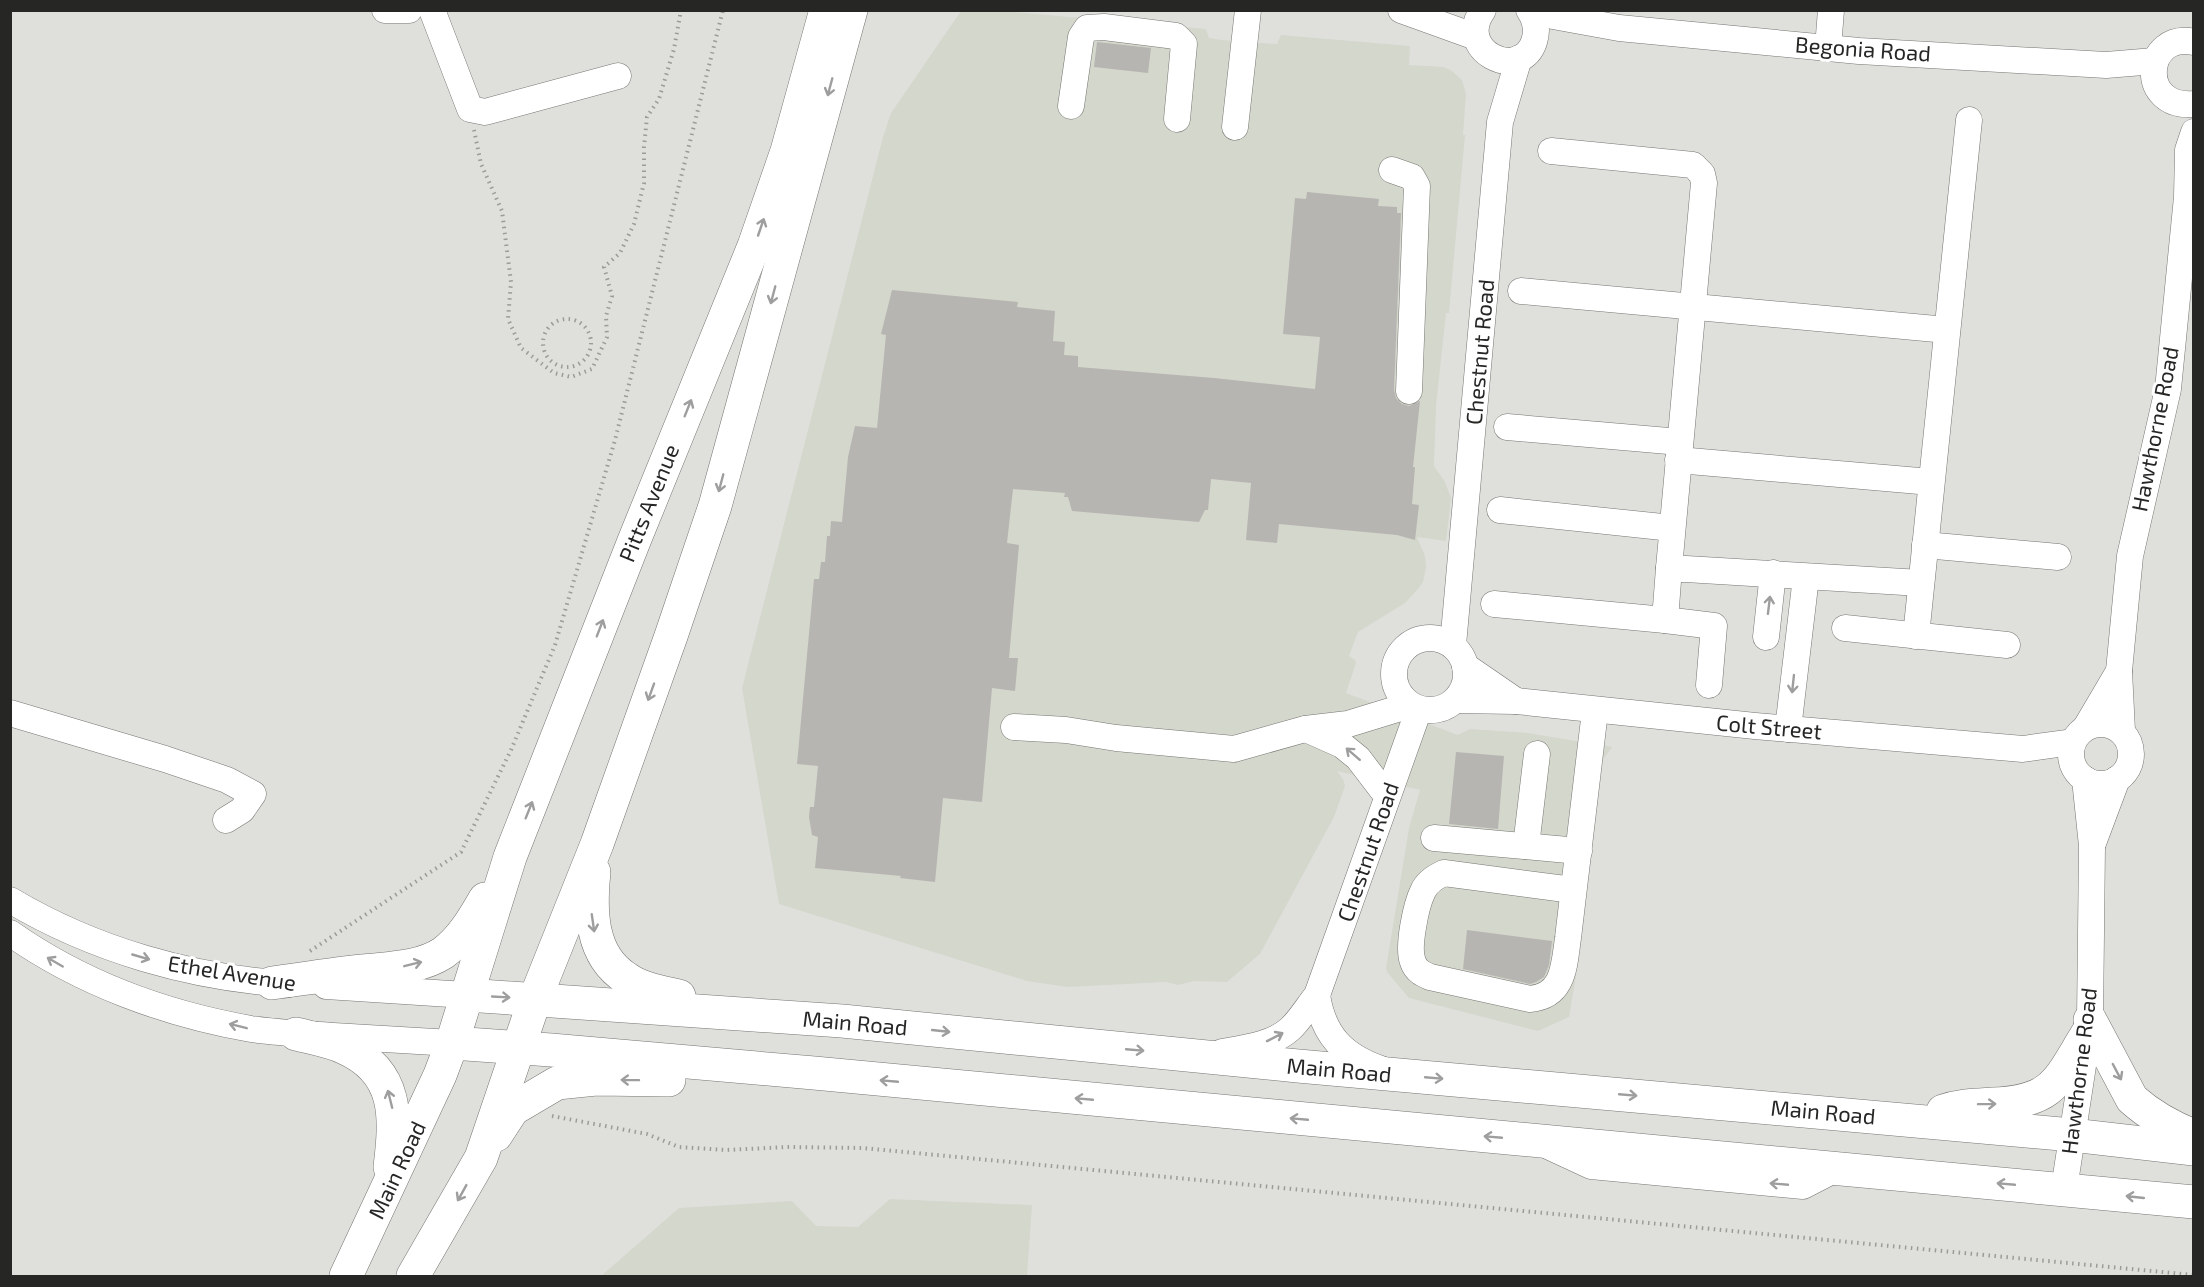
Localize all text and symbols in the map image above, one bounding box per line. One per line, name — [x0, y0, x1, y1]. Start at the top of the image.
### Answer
street label: Begonia Road — [1794, 30, 1932, 66]
one-way arrow — [824, 77, 835, 96]
one-way arrow — [756, 218, 767, 237]
street label: Chestnut Road — [1460, 278, 1498, 426]
one-way arrow — [767, 286, 778, 305]
street label: Hawthorne Road — [2125, 344, 2183, 514]
one-way arrow — [683, 399, 694, 418]
street label: Pitts Avenue — [613, 440, 683, 565]
one-way arrow — [715, 474, 726, 493]
one-way arrow — [1764, 595, 1775, 615]
one-way arrow — [595, 619, 606, 638]
one-way arrow — [1787, 673, 1798, 693]
one-way arrow — [645, 682, 656, 700]
street label: Colt Street — [1715, 708, 1823, 744]
one-way arrow — [1345, 748, 1361, 761]
street label: Chestnut Road — [1331, 778, 1403, 925]
one-way arrow — [524, 801, 535, 819]
one-way arrow — [588, 912, 599, 932]
street label: Ethel Avenue — [166, 949, 298, 995]
one-way arrow — [131, 952, 150, 963]
one-way arrow — [47, 955, 64, 967]
one-way arrow — [403, 958, 422, 969]
street label: Hawthorne Road — [2055, 986, 2101, 1156]
one-way arrow — [490, 991, 510, 1002]
street label: Main Road — [802, 1004, 909, 1040]
one-way arrow — [229, 1019, 248, 1031]
one-way arrow — [930, 1026, 950, 1037]
one-way arrow — [1266, 1031, 1284, 1042]
one-way arrow — [1125, 1045, 1144, 1056]
street label: Main Road — [1286, 1051, 1393, 1087]
one-way arrow — [2111, 1063, 2123, 1080]
one-way arrow — [1423, 1073, 1443, 1084]
one-way arrow — [621, 1074, 641, 1085]
one-way arrow — [880, 1075, 900, 1086]
one-way arrow — [384, 1090, 396, 1109]
one-way arrow — [1617, 1090, 1637, 1101]
one-way arrow — [1074, 1093, 1094, 1104]
street label: Main Road — [1770, 1093, 1877, 1129]
one-way arrow — [1976, 1098, 1996, 1110]
one-way arrow — [1289, 1113, 1309, 1124]
street label: Main Road — [362, 1116, 430, 1223]
one-way arrow — [1483, 1131, 1503, 1142]
one-way arrow — [1770, 1178, 1790, 1189]
one-way arrow — [1997, 1178, 2017, 1189]
one-way arrow — [456, 1184, 468, 1201]
one-way arrow — [2126, 1191, 2146, 1202]

